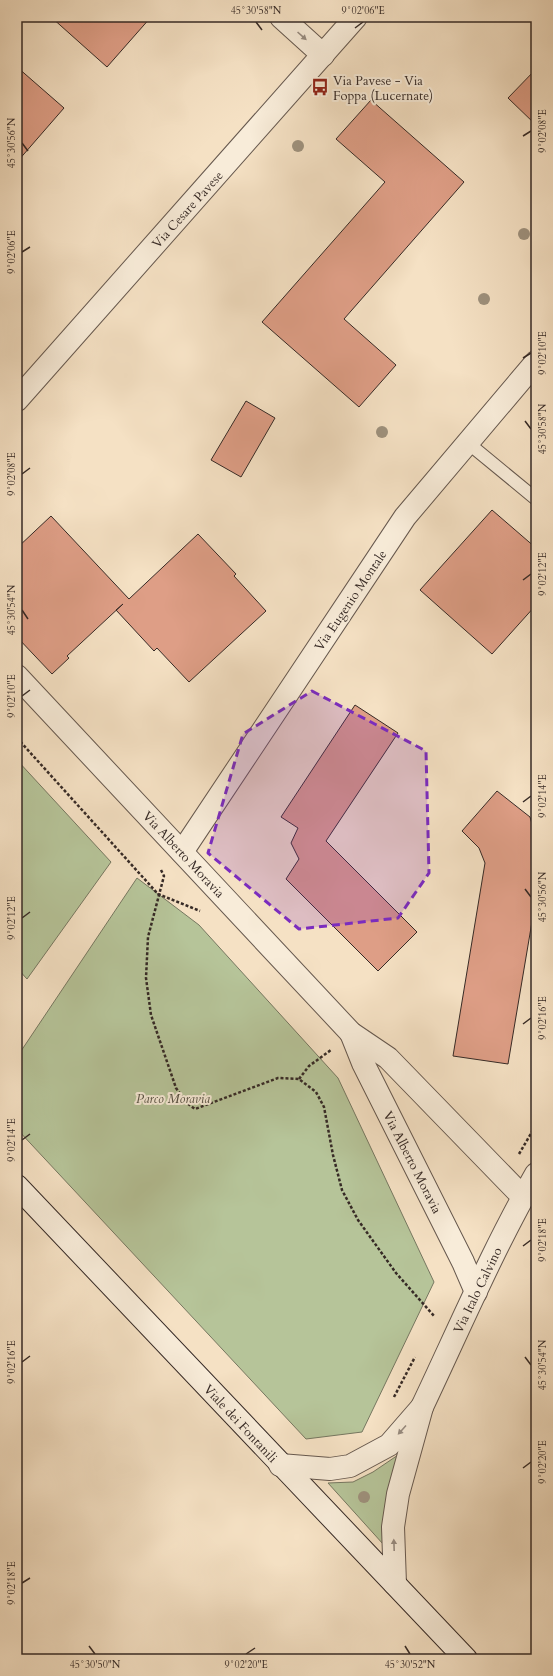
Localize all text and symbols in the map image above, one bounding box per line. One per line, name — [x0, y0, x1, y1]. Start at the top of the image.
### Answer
text: 45°30'58"N — [231, 4, 282, 18]
text: 9°02'06"E — [341, 4, 385, 18]
one-way arrow — [297, 31, 307, 41]
place label: Via Pavese - Via Foppa (Lucernate) — [333, 72, 433, 105]
bus stop icon: Via Pavese - Via Foppa (Lucernate) — [310, 77, 330, 97]
text: 9°02'08"E — [536, 109, 550, 153]
text: 45°30'56"N — [5, 117, 19, 168]
street label: Via Cesare Pavese — [148, 167, 227, 252]
text: 9°02'06"E — [5, 230, 19, 274]
text: 9°02'10"E — [536, 331, 550, 375]
text: 45°30'58"N — [536, 403, 550, 454]
text: 9°02'08"E — [5, 452, 19, 496]
street label: Via Eugenio Montale — [310, 547, 391, 654]
text: 9°02'12"E — [536, 552, 550, 596]
text: 45°30'54"N — [5, 584, 19, 635]
text: 9°02'10"E — [5, 674, 19, 718]
text: 9°02'14"E — [536, 774, 550, 818]
street label: Via Alberto Moravia — [138, 807, 229, 902]
text: 45°30'56"N — [536, 871, 550, 922]
text: 9°02'12"E — [5, 896, 19, 940]
text: 9°02'16"E — [536, 996, 550, 1040]
park label: Parco Moravia — [136, 1090, 210, 1108]
street label: Via Alberto Moravia — [379, 1108, 446, 1217]
text: 9°02'14"E — [5, 1118, 19, 1162]
text: 9°02'18"E — [536, 1218, 550, 1262]
street label: Via Italo Calvino — [449, 1244, 507, 1337]
text: 45°30'54"N — [536, 1339, 550, 1390]
text: 9°02'16"E — [5, 1340, 19, 1384]
street label: Viale dei Fontanili — [199, 1381, 282, 1467]
one-way arrow — [398, 1424, 407, 1435]
text: 9°02'20"E — [536, 1440, 550, 1484]
one-way arrow — [390, 1539, 397, 1551]
text: 9°02'18"E — [5, 1561, 19, 1605]
text: 45°30'50"N — [70, 1658, 121, 1672]
text: 9°02'20"E — [224, 1658, 268, 1672]
text: 45°30'52"N — [385, 1658, 436, 1672]

